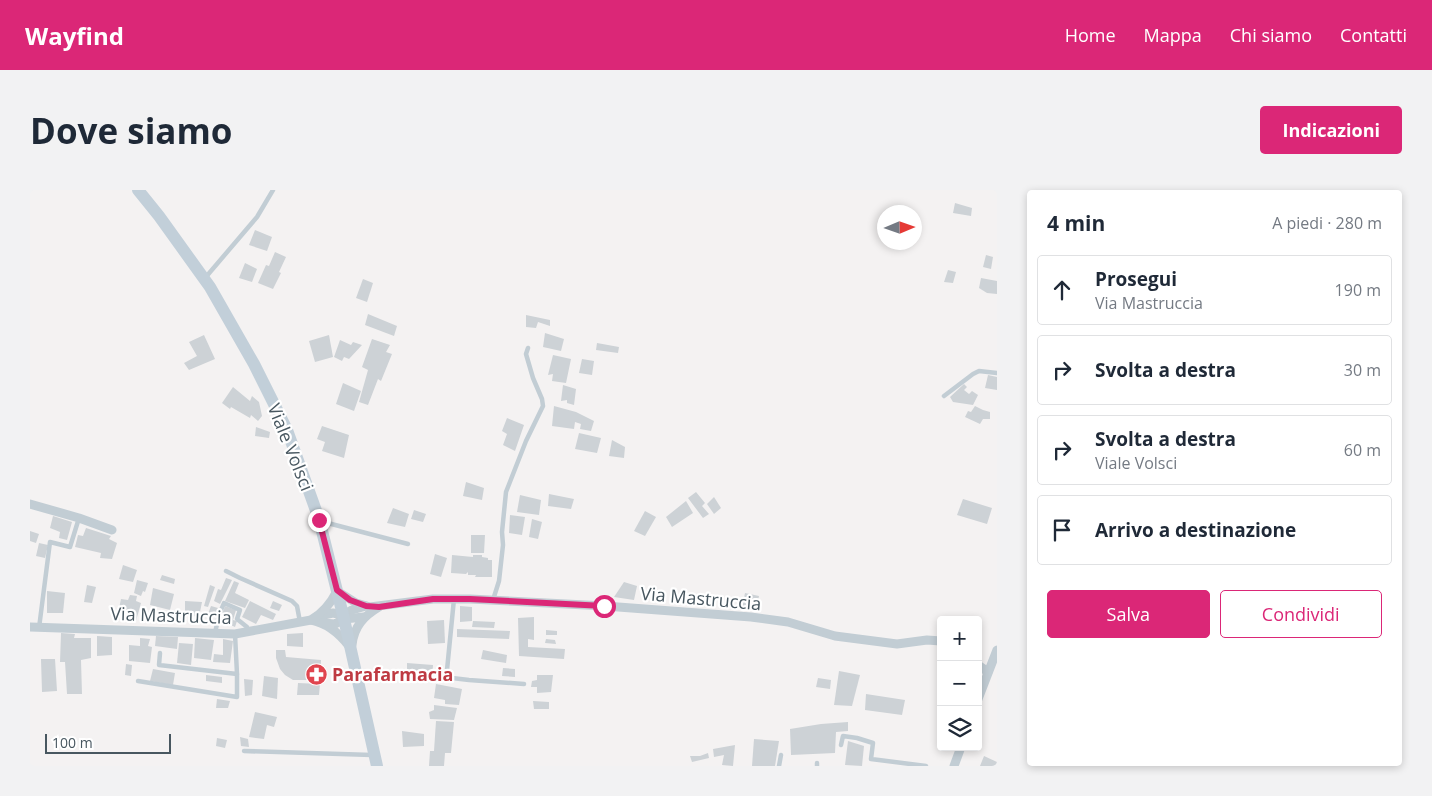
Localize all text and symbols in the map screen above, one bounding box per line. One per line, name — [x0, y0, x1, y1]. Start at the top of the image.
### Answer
text: Wayfind — [25, 19, 124, 52]
text: Home — [1065, 23, 1116, 47]
text: Mappa — [1144, 23, 1202, 47]
text: Chi siamo — [1230, 23, 1312, 47]
text: Contatti — [1340, 23, 1407, 47]
button: Indicazioni — [1260, 106, 1402, 154]
text: Dove siamo — [30, 107, 233, 154]
north arrow — [877, 205, 922, 250]
text: 4 min — [1047, 209, 1105, 237]
text: A piedi · 280 m — [1272, 212, 1382, 234]
text: Prosegui — [1095, 266, 1177, 292]
icon: ahead — [1048, 276, 1076, 304]
text: 190 m — [1335, 279, 1381, 301]
text: Via Mastruccia — [1095, 292, 1203, 314]
icon: right — [1048, 356, 1076, 384]
text: Svolta a destra — [1095, 357, 1236, 383]
text: 30 m — [1344, 359, 1381, 381]
street label: Viale Volsci — [263, 400, 319, 494]
text: Svolta a destra — [1095, 426, 1236, 452]
icon: right — [1048, 436, 1076, 464]
text: 60 m — [1344, 439, 1381, 461]
text: Viale Volsci — [1095, 452, 1177, 474]
route end — [308, 509, 331, 532]
icon: arrive — [1048, 516, 1076, 544]
text: Arrivo a destinazione — [1095, 517, 1296, 543]
street label: Via Mastruccia — [640, 581, 762, 615]
button: Salva — [1047, 590, 1210, 638]
button: Condividi — [1220, 590, 1382, 638]
route start — [593, 595, 616, 618]
street label: Via Mastruccia — [110, 601, 232, 629]
map controls — [937, 616, 982, 751]
button: + — [937, 616, 982, 661]
button: − — [937, 661, 982, 706]
pharmacy icon: Parafarmacia — [304, 662, 328, 686]
place label: Parafarmacia — [332, 662, 453, 686]
button: layers — [937, 706, 982, 751]
scale bar — [45, 731, 171, 754]
text: 100 m — [52, 733, 93, 752]

